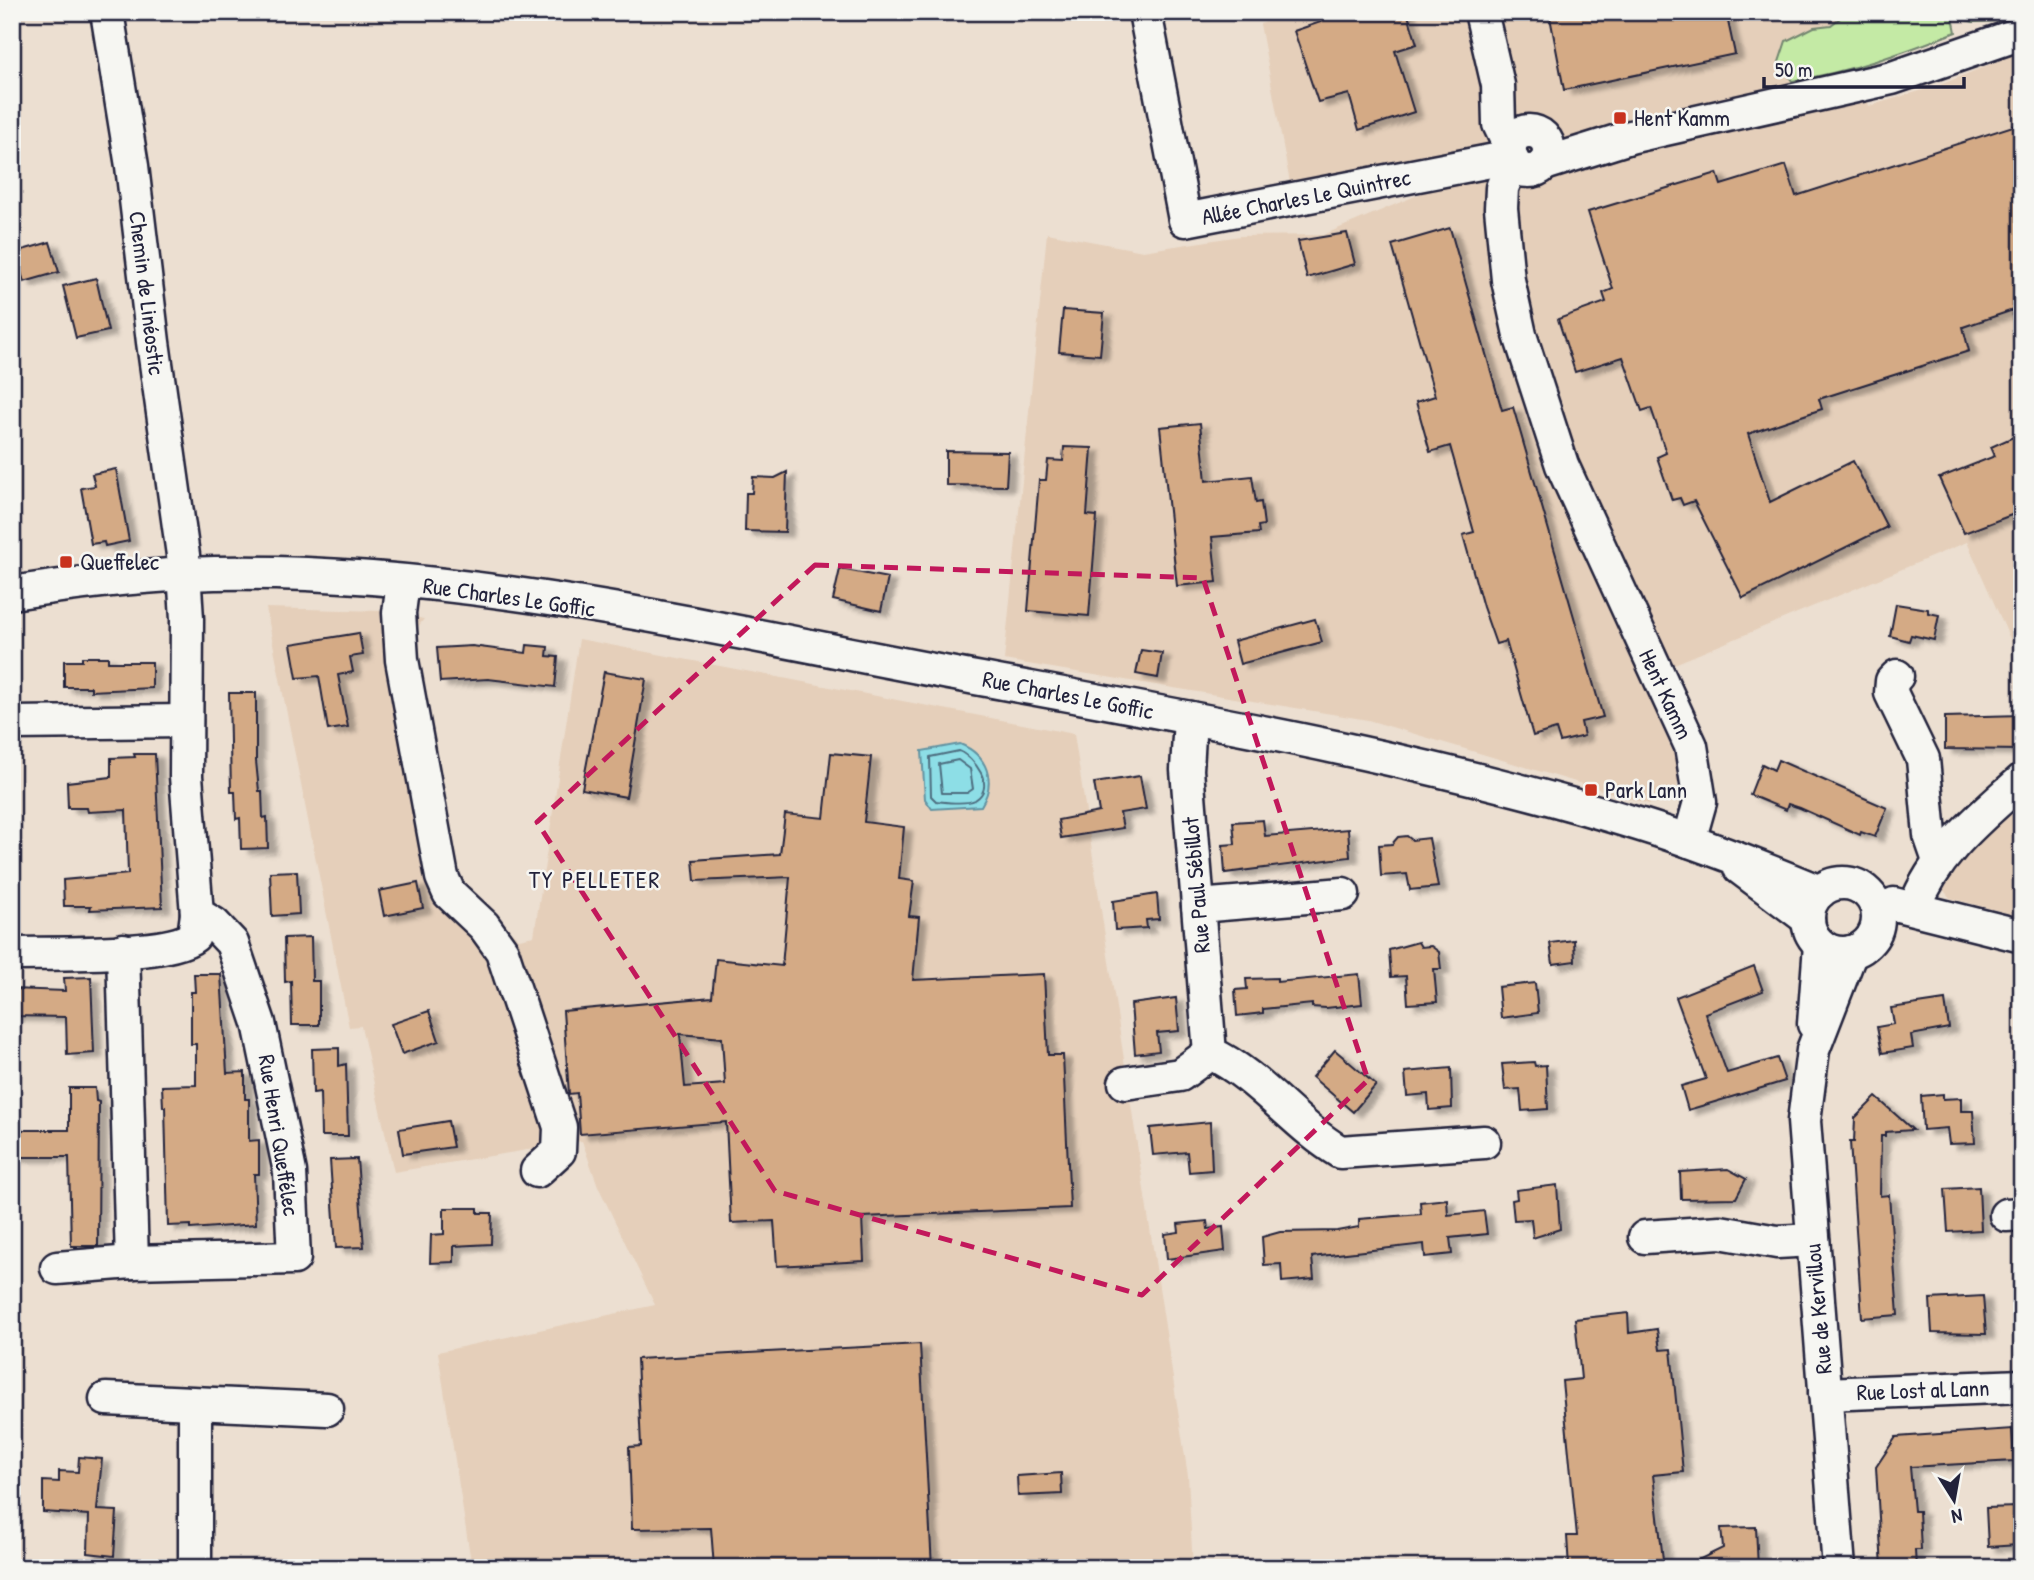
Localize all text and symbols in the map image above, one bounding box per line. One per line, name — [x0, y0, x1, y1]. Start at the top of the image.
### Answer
scale bar — [1764, 46, 1964, 90]
text: 50 m — [1775, 55, 1812, 84]
place label: Hent Kamm — [1634, 102, 1730, 133]
marker: Hent Kamm — [1612, 110, 1628, 126]
street label: Allée Charles Le Quintrec — [1199, 161, 1413, 232]
street label: Chemin de Linéostic — [122, 209, 173, 377]
place label: Queffelec — [80, 546, 159, 577]
marker: Queffelec — [58, 554, 74, 570]
street label: Rue Charles Le Goffic — [421, 569, 597, 624]
street label: Hent Kamm — [1632, 644, 1701, 744]
street label: Rue Charles Le Goffic — [980, 663, 1156, 726]
place label: Park Lann — [1605, 774, 1687, 805]
marker: Park Lann — [1583, 782, 1599, 798]
street label: Rue Paul Sébillot — [1174, 815, 1217, 954]
district label: TY PELLETER — [529, 863, 661, 895]
street label: Rue Henri Queffélec — [251, 1052, 308, 1218]
street label: Rue de Kervillou — [1796, 1243, 1839, 1375]
street label: Rue Lost al Lann — [1856, 1372, 1990, 1407]
north arrow — [1918, 1464, 1988, 1534]
text: N — [1950, 1503, 1965, 1530]

